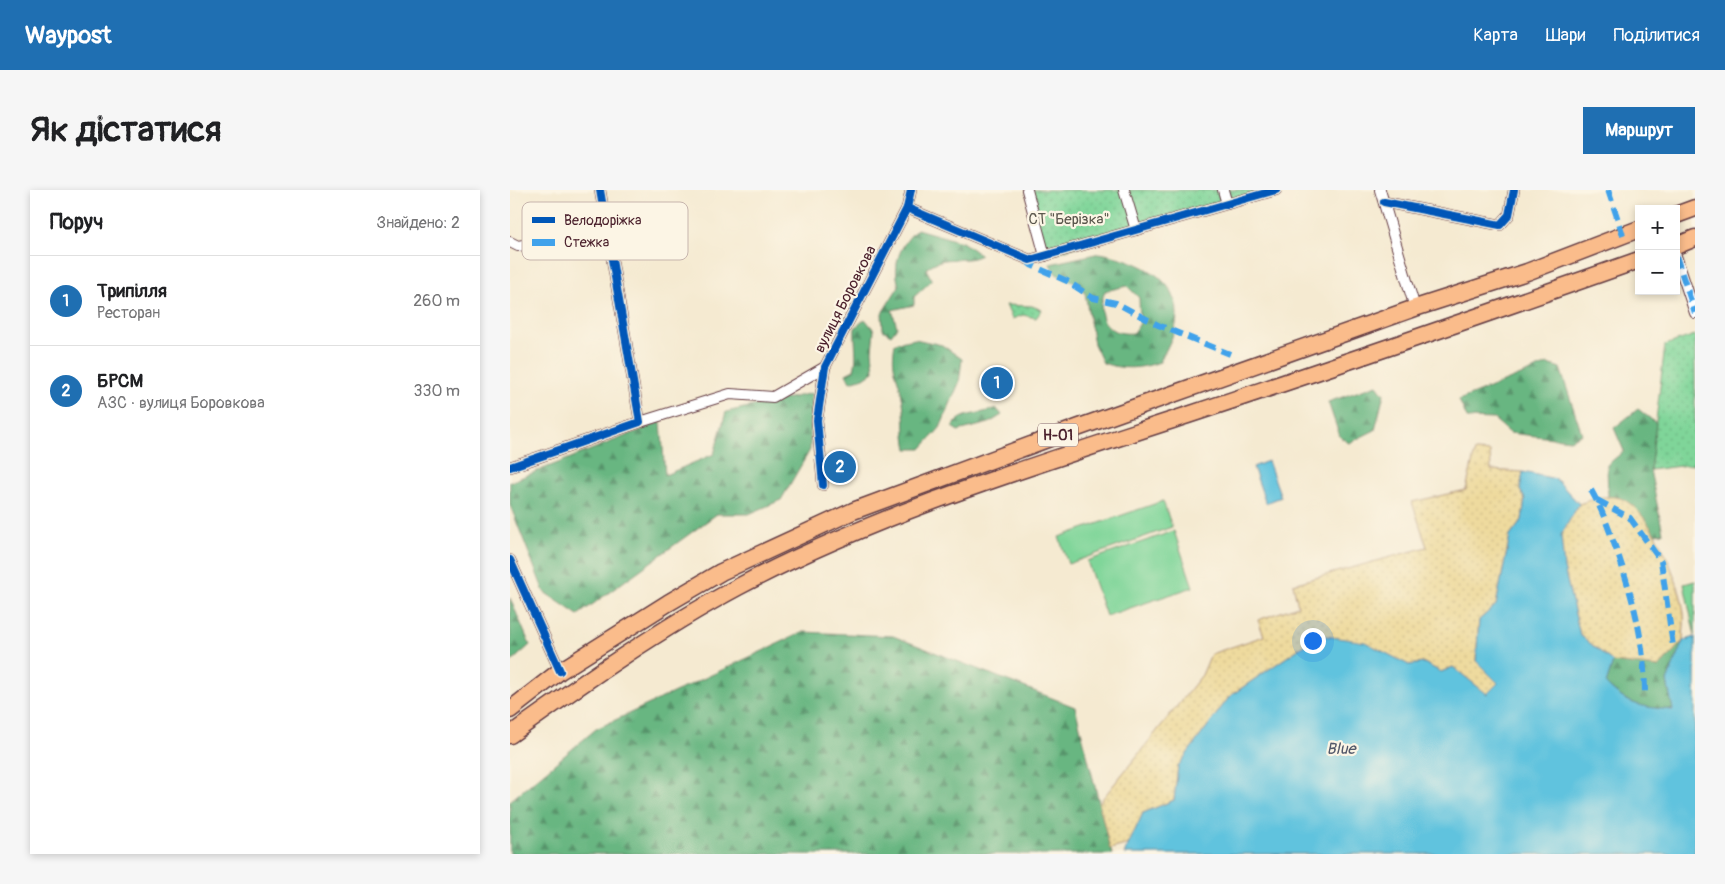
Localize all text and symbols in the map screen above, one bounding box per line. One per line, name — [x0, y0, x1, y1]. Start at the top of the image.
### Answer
text: Waypost — [25, 21, 112, 50]
text: Карта — [1473, 24, 1518, 47]
text: Шари — [1546, 24, 1585, 47]
text: Поділитися — [1613, 24, 1700, 47]
button: Маршрут — [1583, 107, 1695, 154]
text: Як дістатися — [30, 108, 221, 152]
legend — [522, 202, 688, 260]
map controls — [1635, 205, 1680, 295]
button: + — [1635, 205, 1680, 250]
text: Поруч — [50, 209, 103, 236]
park label: СТ "Берізка" — [1028, 210, 1110, 229]
text: Велодоріжка — [564, 212, 641, 229]
text: Знайдено: 2 — [377, 213, 460, 233]
text: Стежка — [564, 234, 609, 251]
street label: вулиця Боровкова — [810, 242, 881, 356]
button: − — [1635, 250, 1680, 295]
text: Трипілля — [97, 279, 167, 303]
text: 1 — [63, 291, 69, 311]
text: 260 m — [413, 291, 460, 311]
text: Ресторан — [97, 303, 160, 323]
pin: 1 — [981, 364, 1013, 402]
text: БРСМ — [97, 369, 143, 393]
text: 2 — [62, 381, 70, 401]
text: 330 m — [414, 381, 460, 401]
text: АЗС · вулиця Боровкова — [97, 393, 265, 413]
road number: Н-01 — [1038, 424, 1078, 446]
pin: 2 — [824, 448, 856, 486]
your location — [1300, 628, 1326, 654]
water label: Blue — [1327, 739, 1358, 759]

